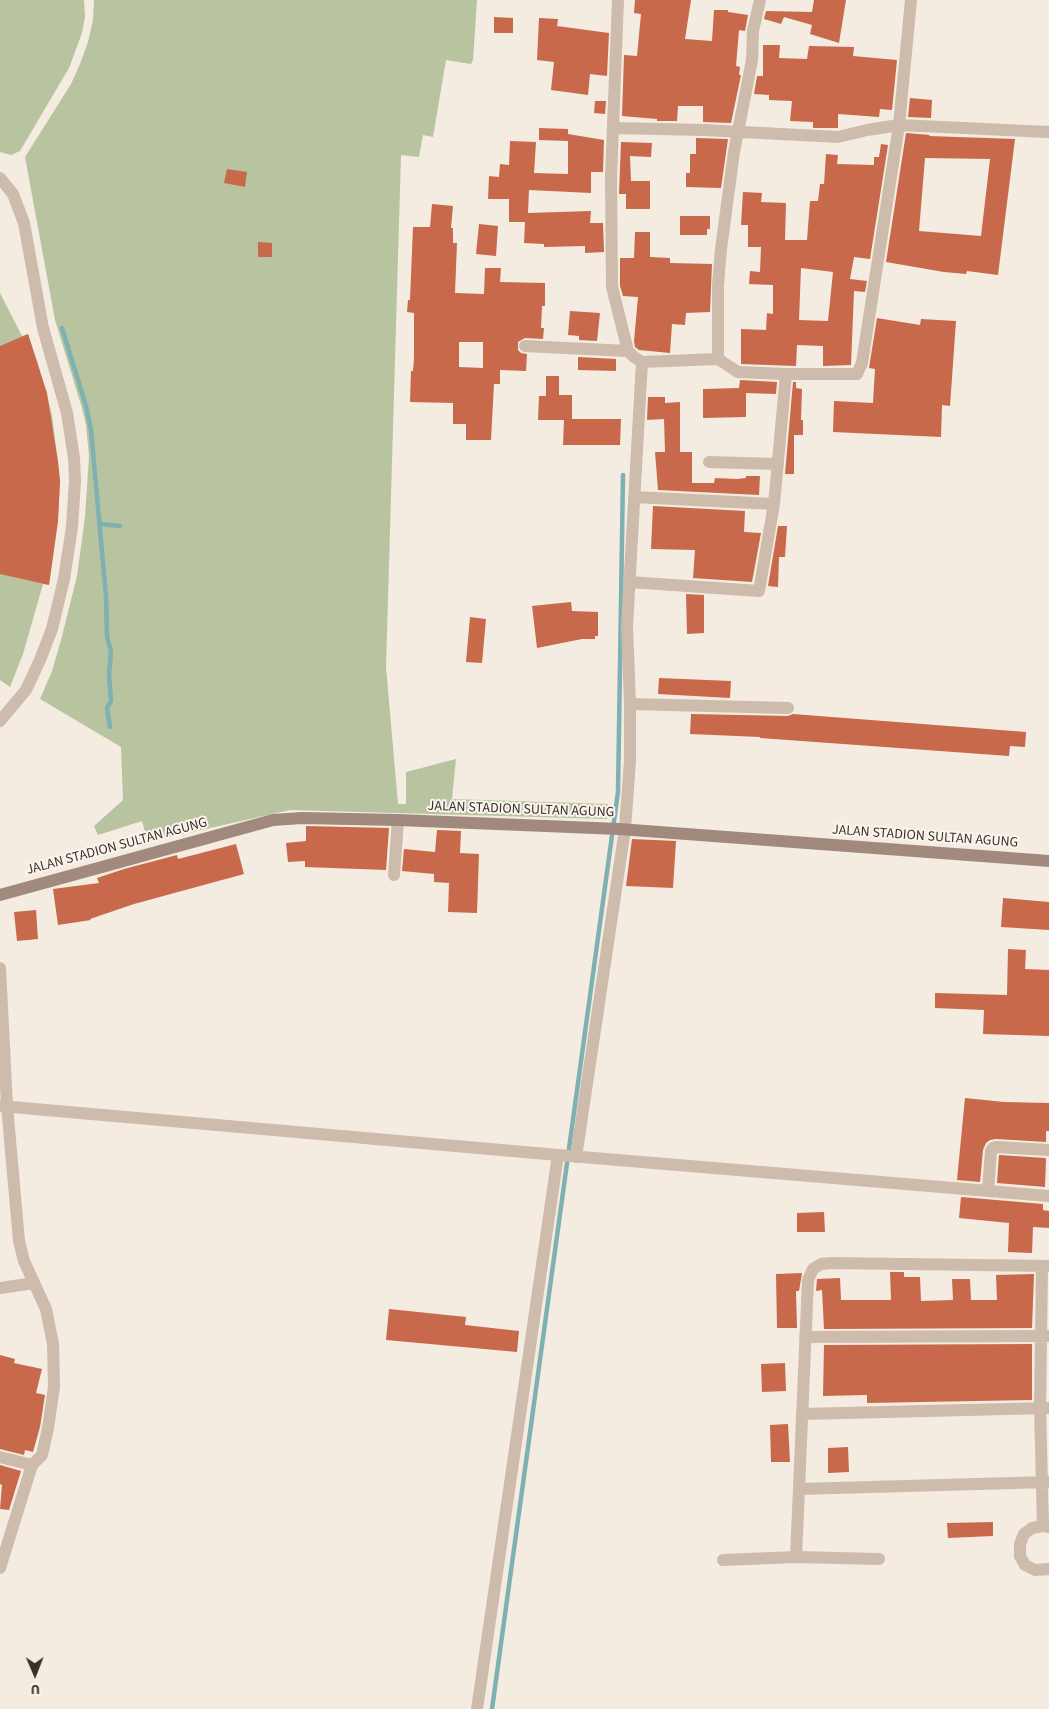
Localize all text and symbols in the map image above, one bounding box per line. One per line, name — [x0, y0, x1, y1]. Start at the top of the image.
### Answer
street label: JALAN STADION SULTAN AGUNG — [427, 798, 615, 822]
street label: JALAN STADION SULTAN AGUNG — [25, 815, 209, 879]
street label: JALAN STADION SULTAN AGUNG — [831, 822, 1019, 852]
north arrow — [10, 1649, 60, 1699]
text: U — [30, 1679, 40, 1699]

